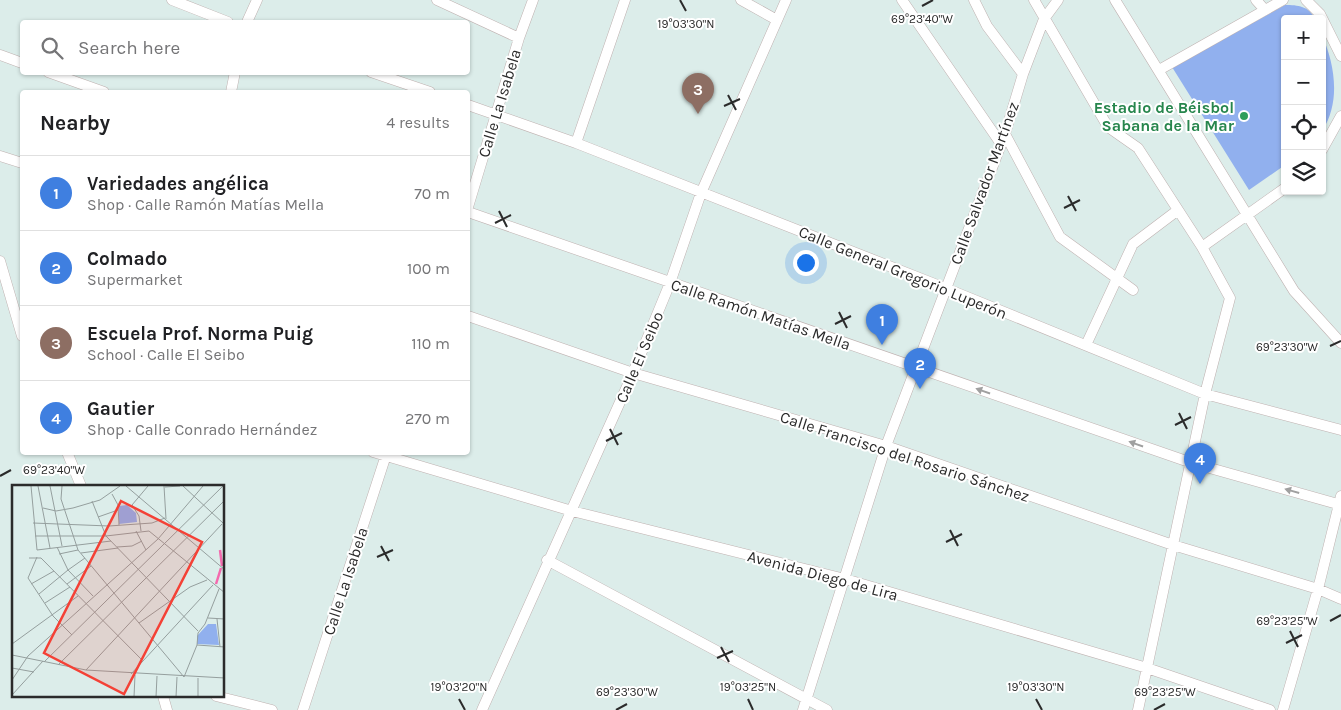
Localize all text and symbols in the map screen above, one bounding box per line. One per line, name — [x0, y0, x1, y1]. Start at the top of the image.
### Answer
text: 69°23'40"W — [891, 12, 953, 26]
map controls — [1281, 15, 1326, 195]
button: + — [1281, 15, 1326, 60]
text: 19°03'30"N — [658, 17, 714, 31]
search box — [20, 20, 470, 75]
icon: search — [38, 34, 66, 62]
text: Search here — [78, 37, 180, 59]
street label: Calle La Isabela — [474, 47, 525, 160]
button: − — [1281, 60, 1326, 105]
pin: 3 — [682, 73, 714, 114]
place label: Estadio de Béisbol Sabana de la Mar — [1094, 98, 1235, 135]
street label: Calle Salvador Martínez — [946, 99, 1023, 267]
button: locate — [1281, 105, 1326, 150]
marker: Estadio de Béisbol Sabana de la Mar — [1238, 110, 1250, 122]
text: Nearby — [40, 111, 110, 135]
text: 4 results — [386, 113, 450, 132]
button: layers — [1281, 150, 1326, 195]
text: Variedades angélica — [87, 173, 269, 195]
text: 1 — [53, 184, 59, 203]
text: 70 m — [414, 184, 450, 203]
text: Shop · Calle Ramón Matías Mella — [87, 195, 324, 214]
street label: Calle General Gregorio Luperón — [796, 222, 1010, 323]
text: Colmado — [87, 248, 167, 270]
your location — [793, 250, 819, 276]
text: 2 — [51, 259, 61, 278]
text: 100 m — [407, 259, 450, 278]
text: Supermarket — [87, 270, 183, 289]
street label: Calle Ramón Matías Mella — [668, 275, 853, 354]
pin: 1 — [866, 304, 898, 345]
street label: Calle El Seibo — [612, 308, 667, 406]
text: Escuela Prof. Norma Puig — [87, 323, 313, 345]
text: 3 — [51, 334, 61, 353]
text: 110 m — [411, 334, 450, 353]
text: 69°23'30"W — [1256, 340, 1318, 354]
text: School · Calle El Seibo — [87, 345, 245, 364]
pin: 2 — [904, 348, 936, 389]
one-way arrow — [975, 387, 990, 395]
text: Gautier — [87, 398, 154, 420]
street label: Calle Francisco del Rosario Sánchez — [778, 407, 1032, 506]
text: 4 — [51, 409, 61, 428]
text: 270 m — [405, 409, 450, 428]
text: Shop · Calle Conrado Hernández — [87, 420, 317, 439]
one-way arrow — [1129, 440, 1144, 447]
pin: 4 — [1184, 443, 1216, 484]
text: 69°23'40"W — [23, 463, 85, 477]
inset map — [12, 485, 225, 698]
one-way arrow — [1284, 487, 1300, 495]
street label: Calle La Isabela — [319, 525, 372, 638]
street label: Avenida Diego de Lira — [746, 546, 900, 605]
text: 69°23'25"W — [1256, 614, 1318, 628]
text: 19°03'20"N — [431, 680, 487, 694]
text: 19°03'25"N — [720, 680, 776, 694]
text: 19°03'30"N — [1008, 680, 1064, 694]
text: 69°23'30"W — [596, 685, 658, 699]
text: 69°23'25"W — [1134, 685, 1196, 699]

